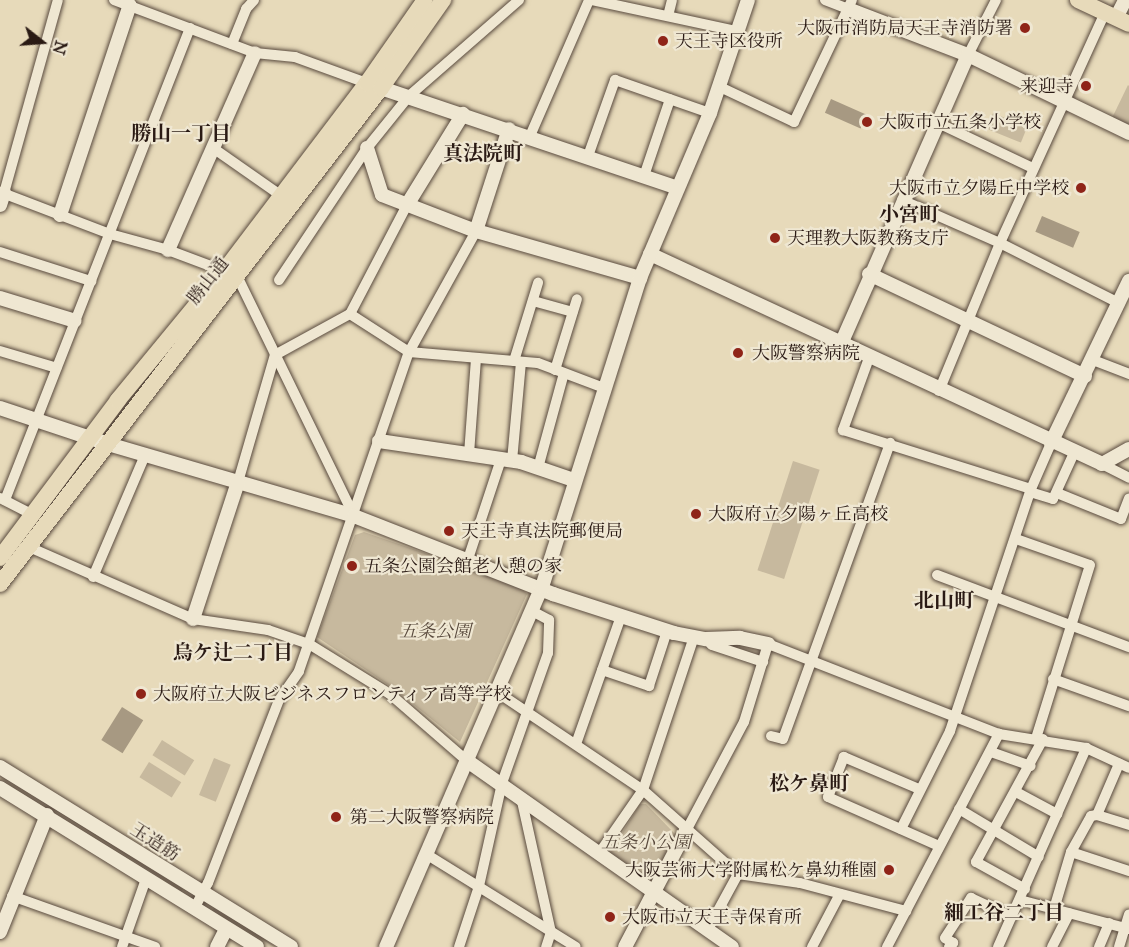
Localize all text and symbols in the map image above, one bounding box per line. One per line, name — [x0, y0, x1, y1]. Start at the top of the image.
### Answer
north arrow — [12, 12, 72, 72]
place label: 大阪市消防局天王寺消防署 — [797, 17, 1013, 39]
marker: 大阪市消防局天王寺消防署 — [1018, 21, 1032, 35]
place label: 天王寺区役所 — [675, 30, 783, 52]
marker: 天王寺区役所 — [656, 34, 670, 48]
text: N — [49, 38, 71, 57]
place label: 来迎寺 — [1020, 75, 1074, 97]
marker: 来迎寺 — [1079, 79, 1093, 93]
place label: 大阪市立五条小学校 — [879, 111, 1041, 133]
marker: 大阪市立五条小学校 — [860, 115, 874, 129]
district label: 勝山一丁目 — [131, 121, 231, 145]
district label: 真法院町 — [443, 141, 523, 165]
place label: 大阪市立夕陽丘中学校 — [889, 177, 1069, 199]
marker: 大阪市立夕陽丘中学校 — [1074, 181, 1088, 195]
district label: 小宮町 — [879, 202, 939, 226]
place label: 天理教大阪教務支庁 — [787, 227, 949, 249]
marker: 天理教大阪教務支庁 — [768, 231, 782, 245]
street label: 勝山通 — [183, 253, 233, 309]
place label: 大阪警察病院 — [752, 342, 860, 364]
marker: 大阪警察病院 — [729, 344, 747, 362]
place label: 大阪府立夕陽ヶ丘高校 — [708, 503, 888, 525]
marker: 大阪府立夕陽ヶ丘高校 — [689, 507, 703, 521]
place label: 天王寺真法院郵便局 — [461, 520, 623, 542]
marker: 天王寺真法院郵便局 — [442, 524, 456, 538]
place label: 五条公園会館老人憩の家 — [364, 555, 562, 577]
marker: 五条公園会館老人憩の家 — [345, 559, 359, 573]
district label: 北山町 — [914, 588, 974, 612]
park label: 五条公園 — [399, 620, 471, 642]
district label: 烏ケ辻二丁目 — [173, 640, 293, 664]
place label: 大阪府立大阪ビジネスフロンティア高等学校 — [153, 683, 513, 705]
marker: 大阪府立大阪ビジネスフロンティア高等学校 — [134, 687, 148, 701]
district label: 松ケ鼻町 — [769, 771, 849, 795]
place label: 第二大阪警察病院 — [350, 806, 494, 828]
marker: 第二大阪警察病院 — [327, 808, 345, 826]
street label: 玉造筋 — [126, 818, 184, 866]
park label: 五条小公園 — [601, 831, 691, 853]
place label: 大阪芸術大学附属松ケ鼻幼稚園 — [625, 859, 877, 881]
marker: 大阪芸術大学附属松ケ鼻幼稚園 — [882, 863, 896, 877]
district label: 細工谷二丁目 — [944, 900, 1064, 924]
place label: 大阪市立天王寺保育所 — [622, 906, 802, 928]
marker: 大阪市立天王寺保育所 — [603, 910, 617, 924]

